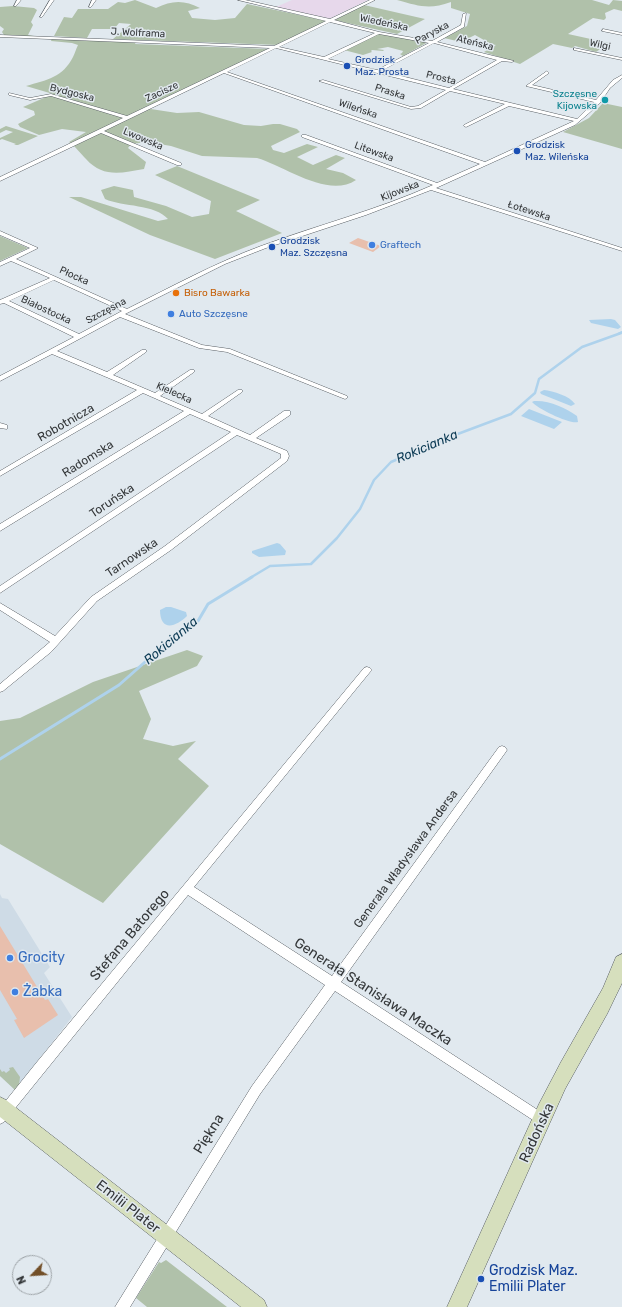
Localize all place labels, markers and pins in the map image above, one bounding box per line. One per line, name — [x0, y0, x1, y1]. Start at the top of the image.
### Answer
place label: Grodzisk Maz. Prosta — [355, 54, 409, 78]
marker: Grodzisk Maz. Prosta — [342, 61, 352, 71]
place label: Szczęsne Kijowska — [553, 88, 597, 112]
marker: Szczęsne Kijowska — [600, 95, 610, 105]
place label: Grodzisk Maz. Wileńska — [525, 139, 589, 162]
marker: Grodzisk Maz. Wileńska — [512, 146, 522, 156]
place label: Grodzisk Maz. Szczęsna — [280, 235, 348, 258]
place label: Graftech — [380, 239, 421, 251]
marker: Graftech — [367, 240, 377, 250]
marker: Grodzisk Maz. Szczęsna — [267, 242, 277, 252]
place label: Bisro Bawarka — [184, 287, 250, 299]
marker: Bisro Bawarka — [171, 288, 181, 298]
place label: Auto Szczęsne — [179, 308, 248, 320]
marker: Auto Szczęsne — [166, 309, 176, 319]
place label: Grocity — [18, 950, 65, 966]
marker: Grocity — [5, 953, 15, 963]
place label: Żabka — [23, 984, 62, 1000]
marker: Żabka — [10, 987, 20, 997]
place label: Grodzisk Maz. Emilii Plater — [489, 1263, 578, 1296]
marker: Grodzisk Maz. Emilii Plater — [476, 1274, 486, 1284]

